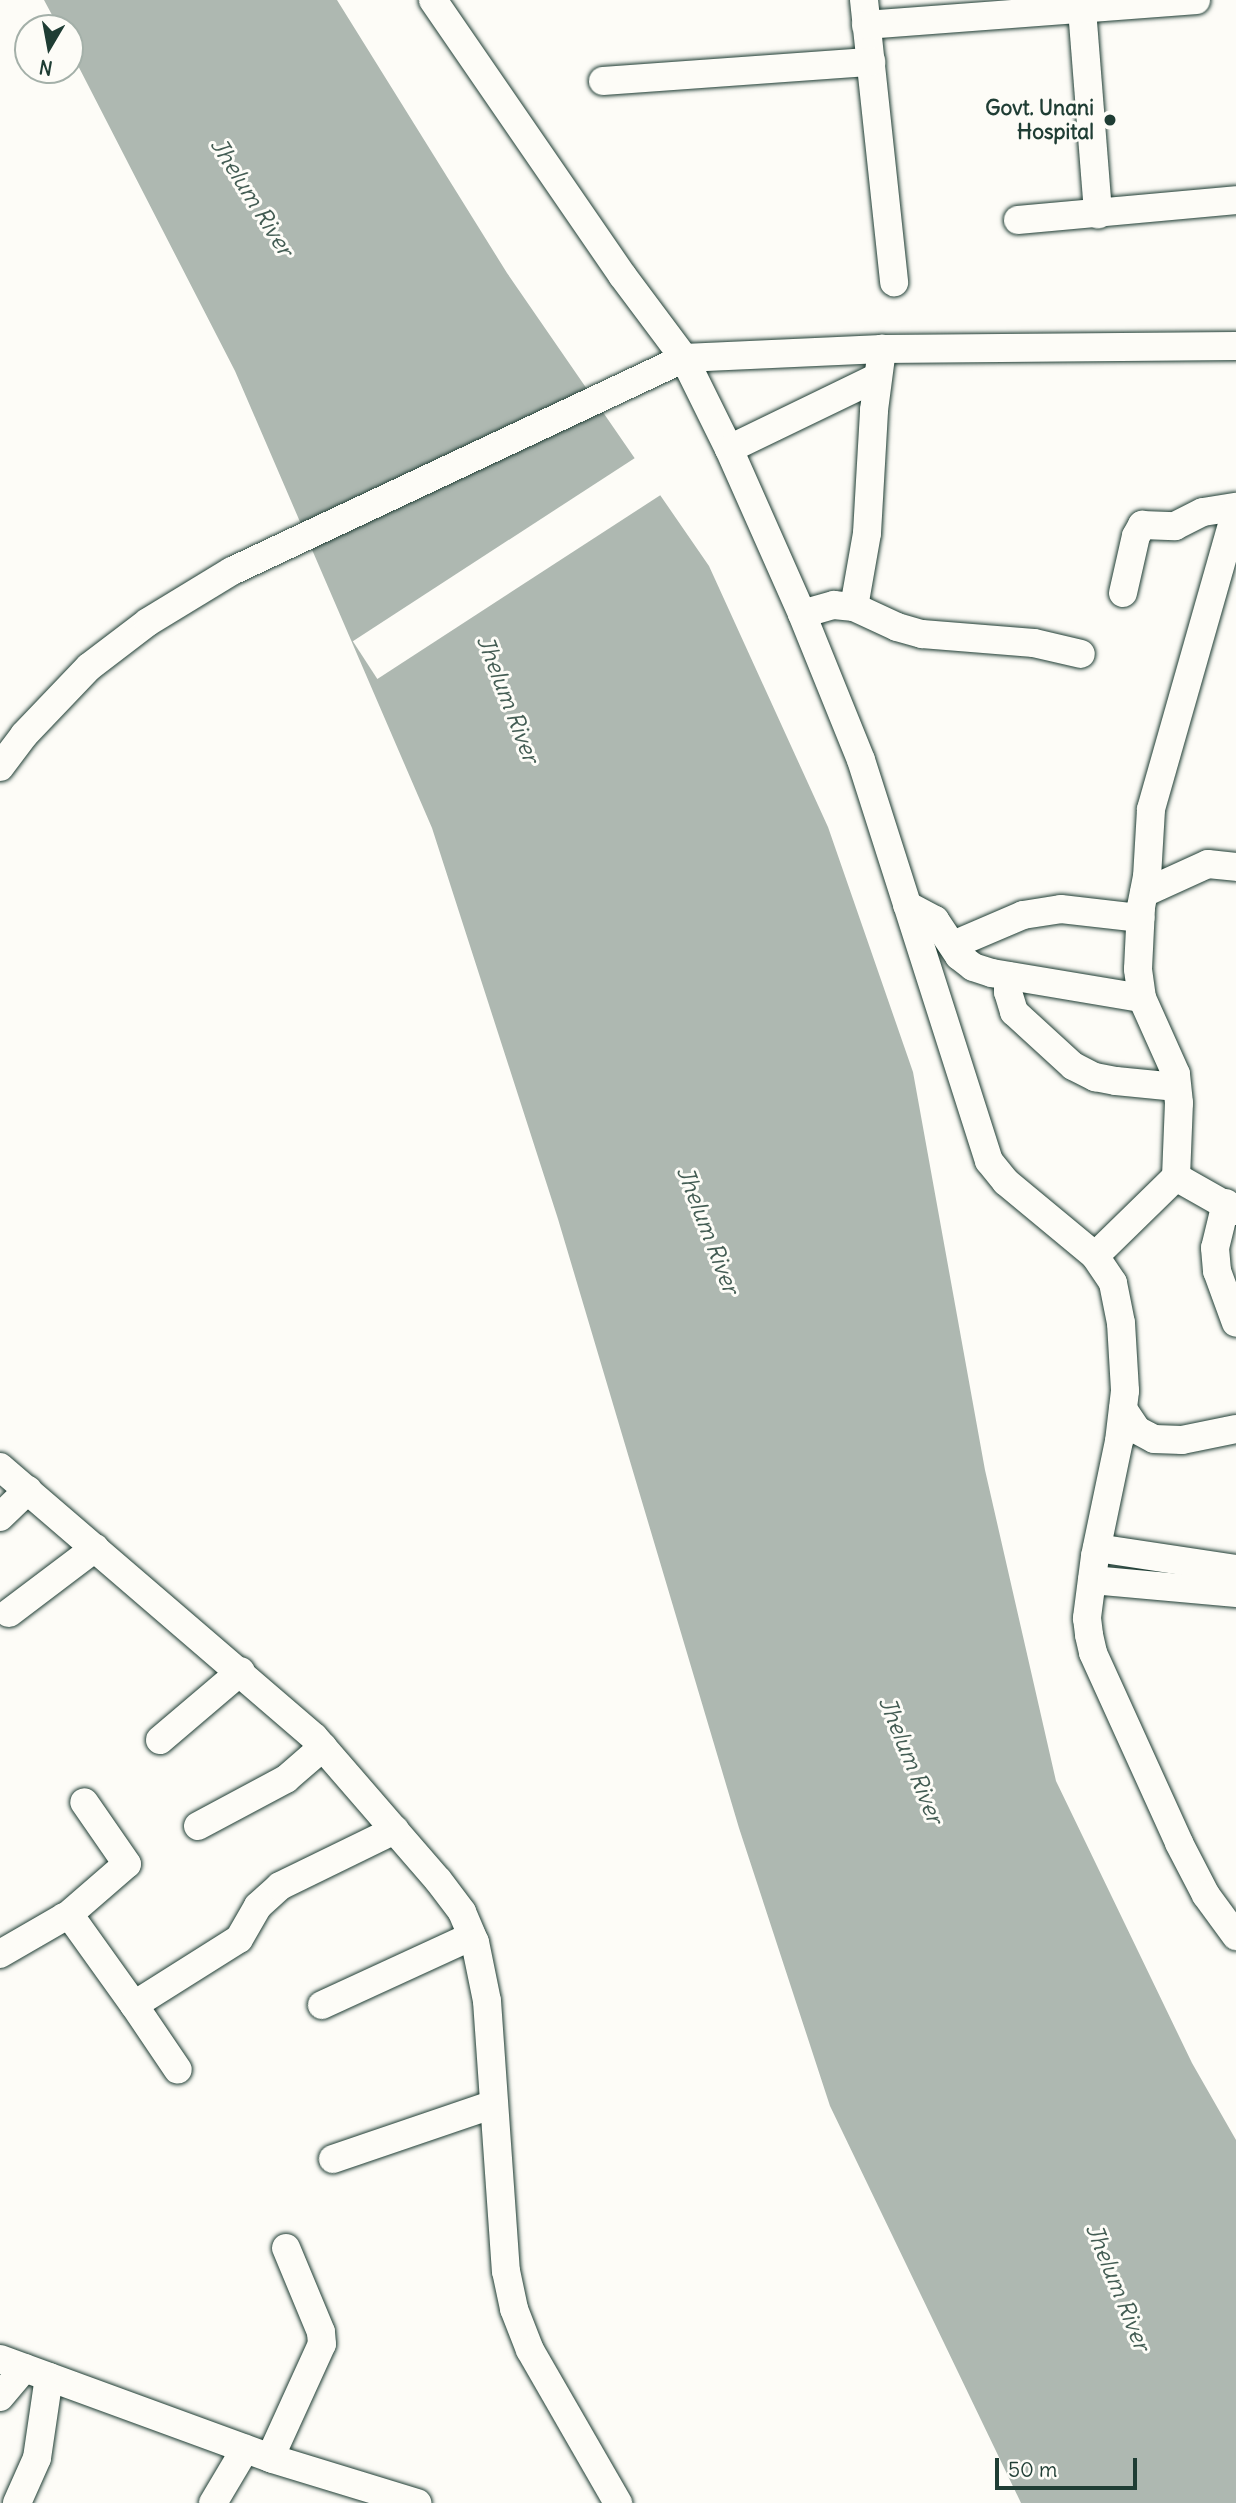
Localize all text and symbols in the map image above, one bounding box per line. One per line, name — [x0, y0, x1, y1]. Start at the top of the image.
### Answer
north arrow — [14, 14, 84, 84]
text: N — [37, 55, 54, 81]
place label: Govt. Unani Hospital — [985, 95, 1094, 145]
marker: Govt. Unani Hospital — [1100, 110, 1120, 130]
water label: Jhelum River — [205, 133, 299, 261]
water label: Jhelum River — [471, 631, 545, 767]
water label: Jhelum River — [671, 1162, 745, 1298]
water label: Jhelum River — [873, 1692, 949, 1828]
water label: Jhelum River — [1080, 2219, 1156, 2355]
scale bar — [998, 2444, 1140, 2488]
text: 50 m — [1008, 2456, 1057, 2483]

